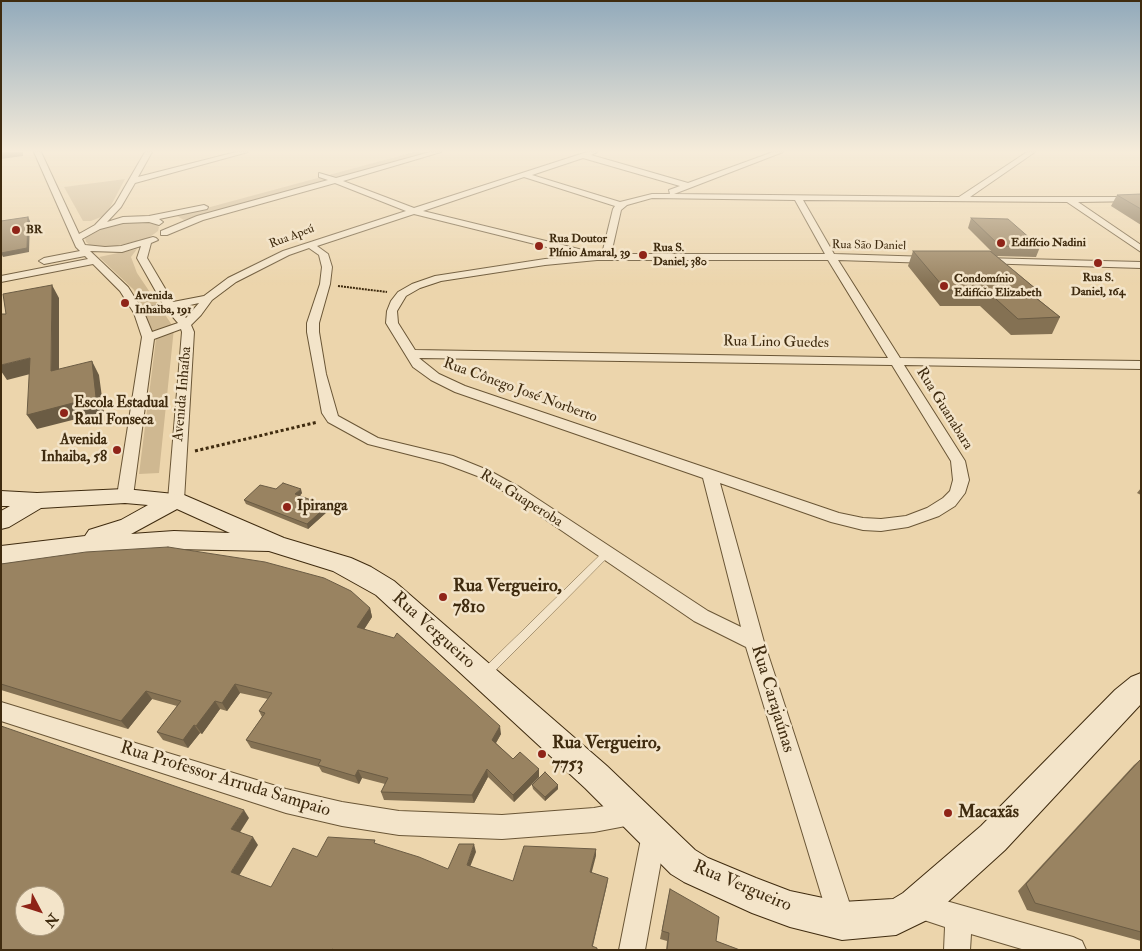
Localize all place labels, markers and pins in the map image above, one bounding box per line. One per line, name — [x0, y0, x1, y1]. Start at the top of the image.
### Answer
place label: BR — [26, 223, 42, 237]
marker: BR — [10, 224, 22, 236]
place label: Rua Doutor Plínio Amaral, 39 — [549, 232, 630, 260]
place label: Edifício Nadini — [1011, 236, 1086, 250]
marker: Edifício Nadini — [995, 237, 1007, 249]
marker: Rua Doutor Plínio Amaral, 39 — [533, 240, 545, 252]
place label: Rua S. Daniel, 380 — [653, 241, 707, 269]
marker: Rua S. Daniel, 380 — [637, 249, 649, 261]
marker: Rua S. Daniel, 164 — [1092, 257, 1104, 269]
place label: Rua S. Daniel, 164 — [1071, 271, 1125, 299]
place label: Condomínio Edifício Elizabeth — [954, 272, 1042, 300]
marker: Condomínio Edifício Elizabeth — [938, 280, 950, 292]
place label: Avenida Inhaiba, 191 — [135, 289, 191, 317]
marker: Avenida Inhaiba, 191 — [119, 297, 131, 309]
place label: Escola Estadual Raul Fonseca — [74, 395, 168, 430]
marker: Escola Estadual Raul Fonseca — [58, 407, 70, 419]
place label: Avenida Inhaiba, 58 — [41, 432, 107, 467]
marker: Avenida Inhaiba, 58 — [111, 444, 123, 456]
place label: Ipiranga — [297, 498, 348, 516]
marker: Ipiranga — [281, 501, 293, 513]
place label: Rua Vergueiro, 7810 — [453, 576, 562, 618]
marker: Rua Vergueiro, 7810 — [437, 591, 449, 603]
place label: Rua Vergueiro, 7753 — [552, 733, 661, 776]
marker: Rua Vergueiro, 7753 — [536, 748, 548, 760]
place label: Macaxãs — [958, 802, 1019, 824]
marker: Macaxãs — [942, 807, 954, 819]

